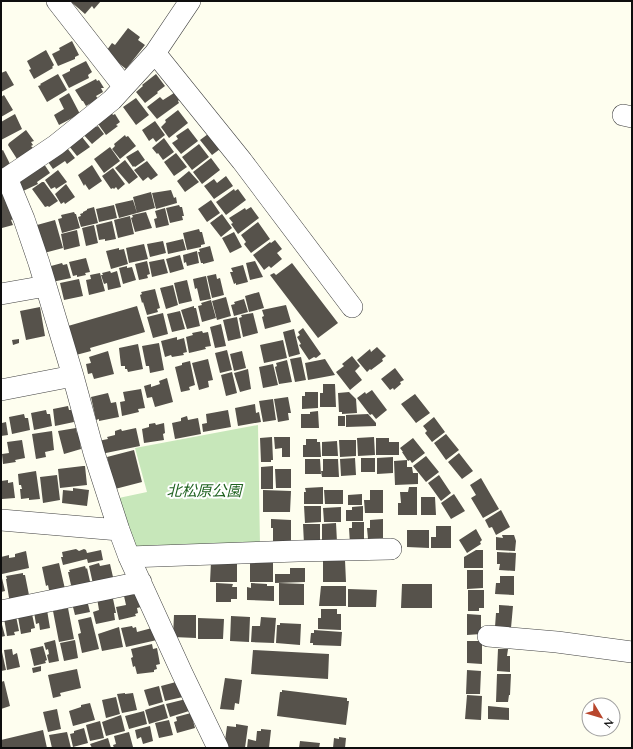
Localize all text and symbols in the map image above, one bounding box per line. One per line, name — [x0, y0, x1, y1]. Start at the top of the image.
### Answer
park label: 北松原公園 — [166, 480, 243, 503]
north arrow — [581, 697, 621, 737]
text: N — [599, 714, 618, 732]

